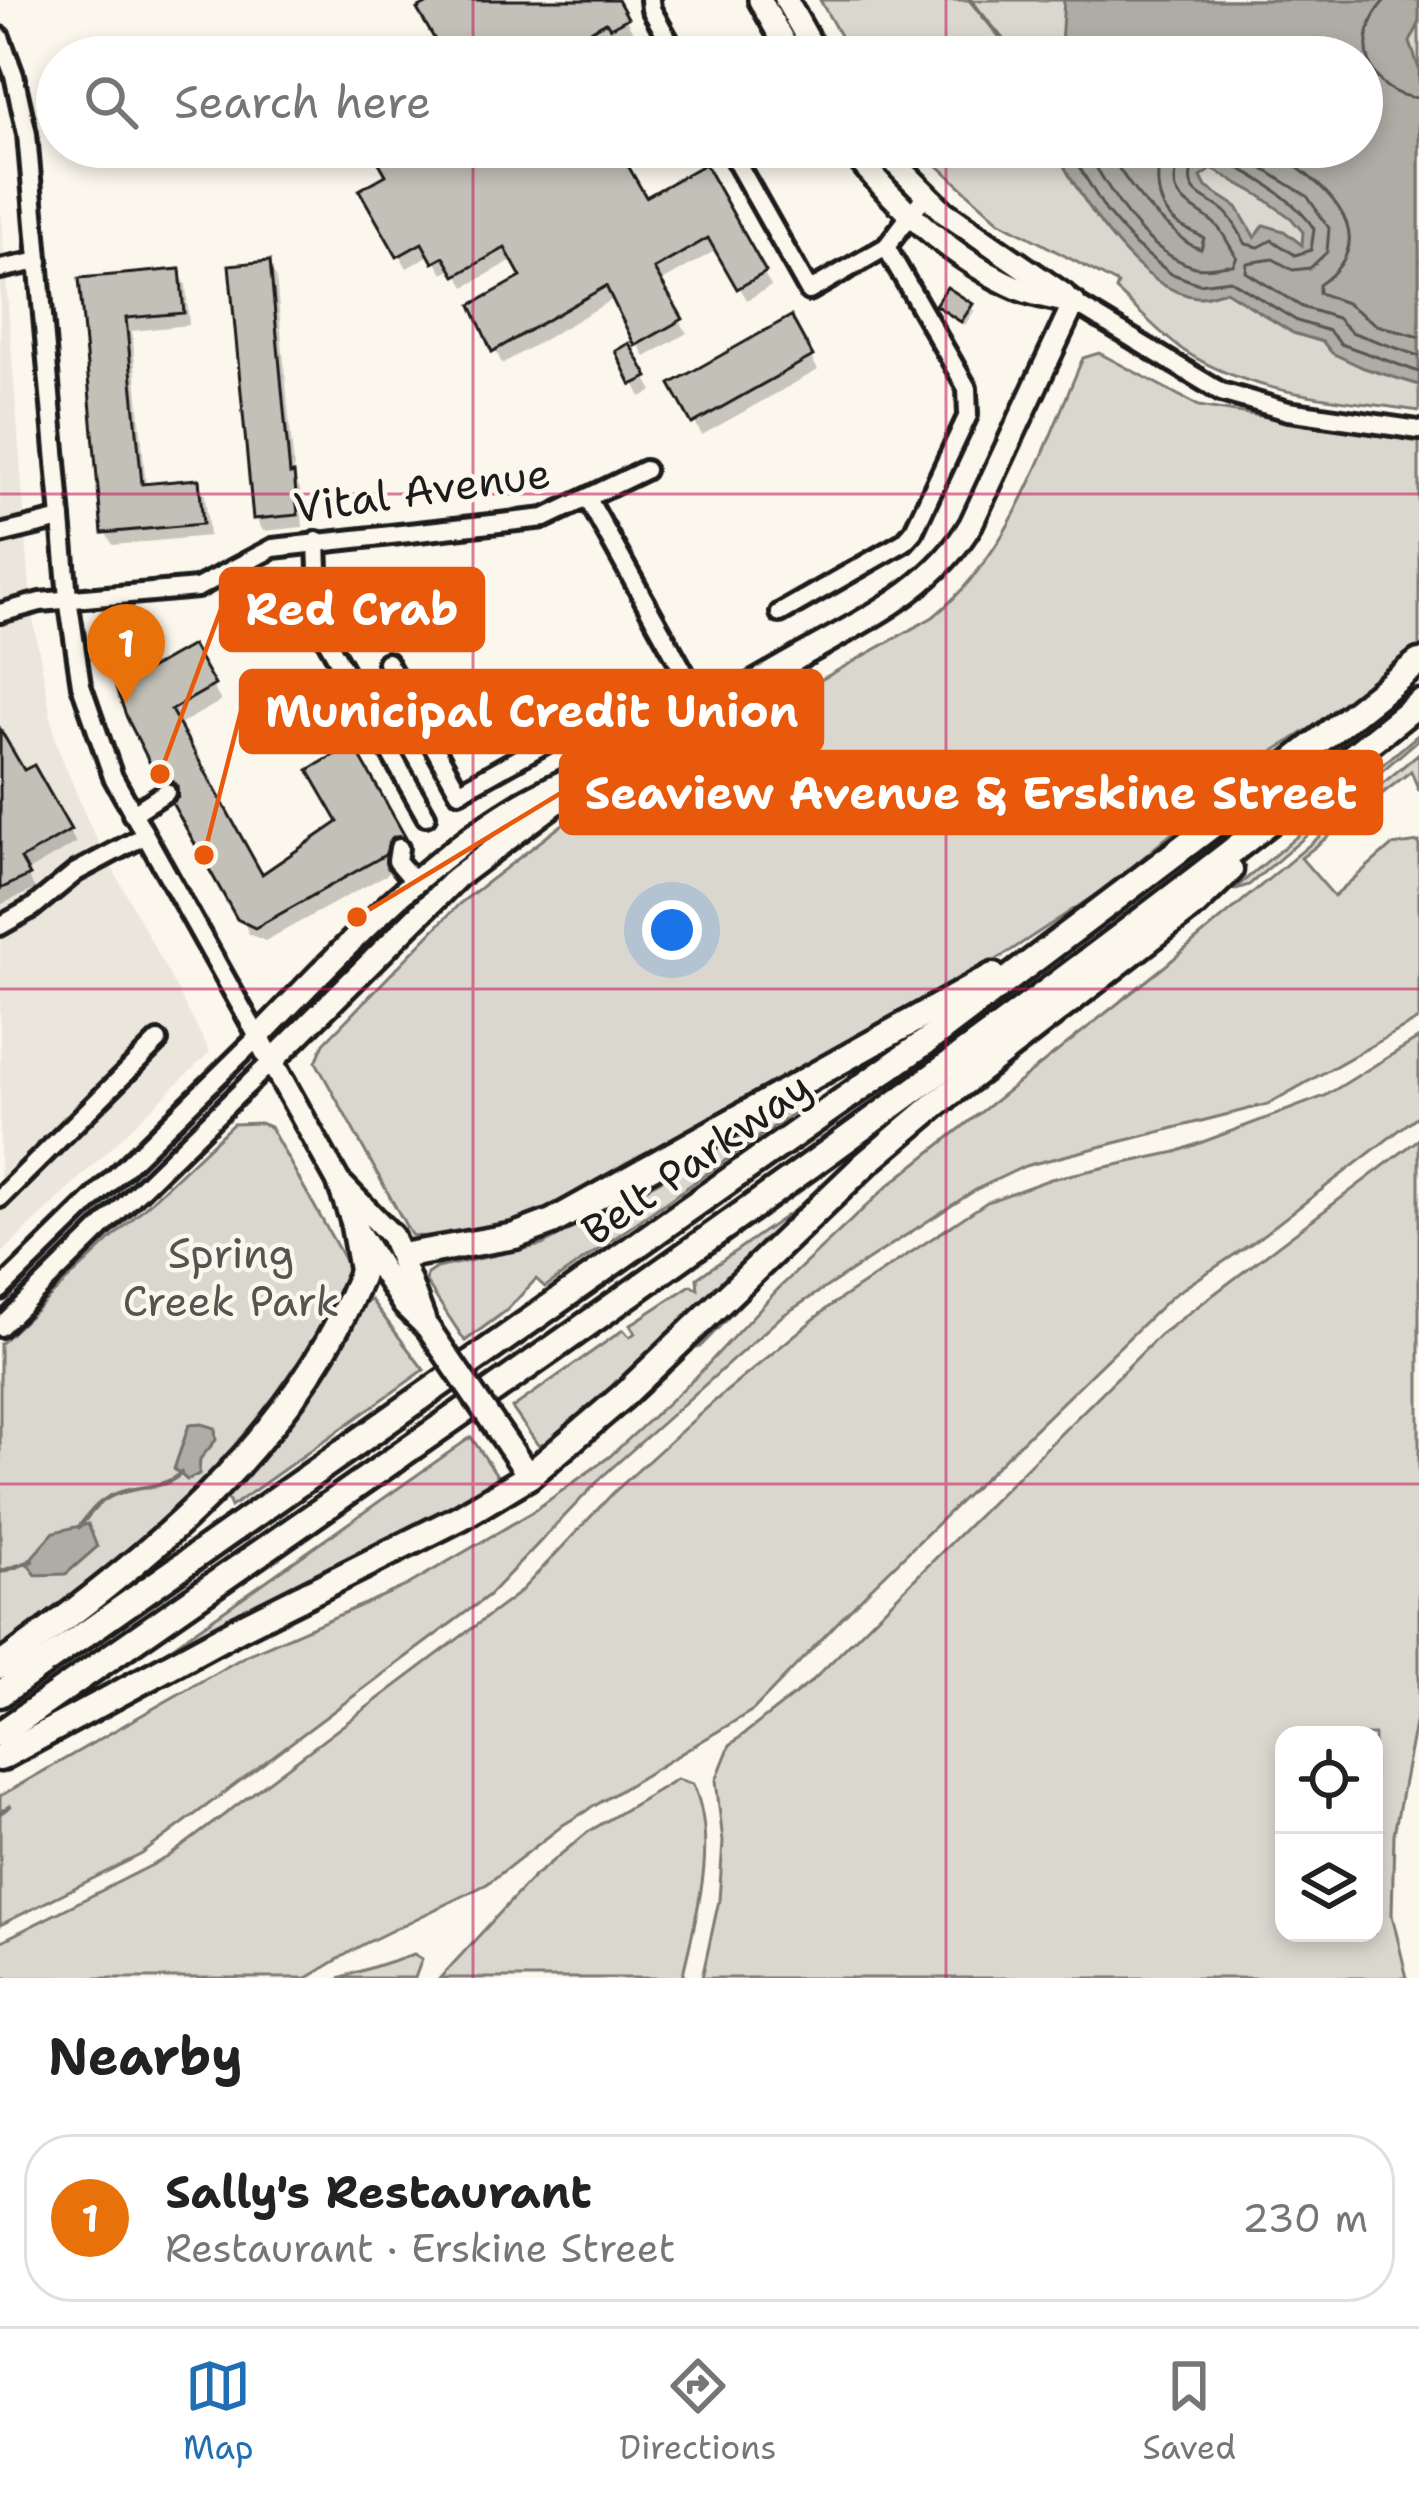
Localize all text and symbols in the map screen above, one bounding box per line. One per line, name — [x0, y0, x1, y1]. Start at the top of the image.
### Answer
search box — [36, 36, 1383, 168]
icon: search — [78, 69, 144, 135]
text: Search here — [174, 72, 431, 132]
street label: Vital Avenue — [290, 444, 554, 536]
callout: Red Crab — [221, 569, 483, 650]
text: Red Crab — [245, 579, 459, 639]
pin: 1 — [87, 604, 165, 703]
callout: Municipal Credit Union — [241, 671, 822, 752]
text: Municipal Credit Union — [265, 681, 799, 741]
callout: Seaview Avenue & Erskine Street — [561, 752, 1381, 833]
text: Seaview Avenue & Erskine Street — [585, 763, 1357, 823]
your location — [642, 900, 702, 960]
street label: Belt Parkway — [570, 1058, 822, 1258]
park label: Spring Creek Park — [122, 1225, 340, 1329]
map controls — [1275, 1726, 1383, 1942]
button: locate — [1275, 1726, 1383, 1834]
button: layers — [1275, 1834, 1383, 1942]
text: Nearby — [48, 2022, 243, 2090]
text: Sally's Restaurant — [165, 2162, 592, 2222]
text: 1 — [81, 2192, 99, 2244]
text: 230 m — [1242, 2192, 1368, 2244]
text: Restaurant · Erskine Street — [165, 2222, 675, 2274]
tab: Map — [183, 2353, 254, 2470]
tab: Directions — [619, 2353, 777, 2470]
tab: Saved — [1142, 2353, 1236, 2470]

